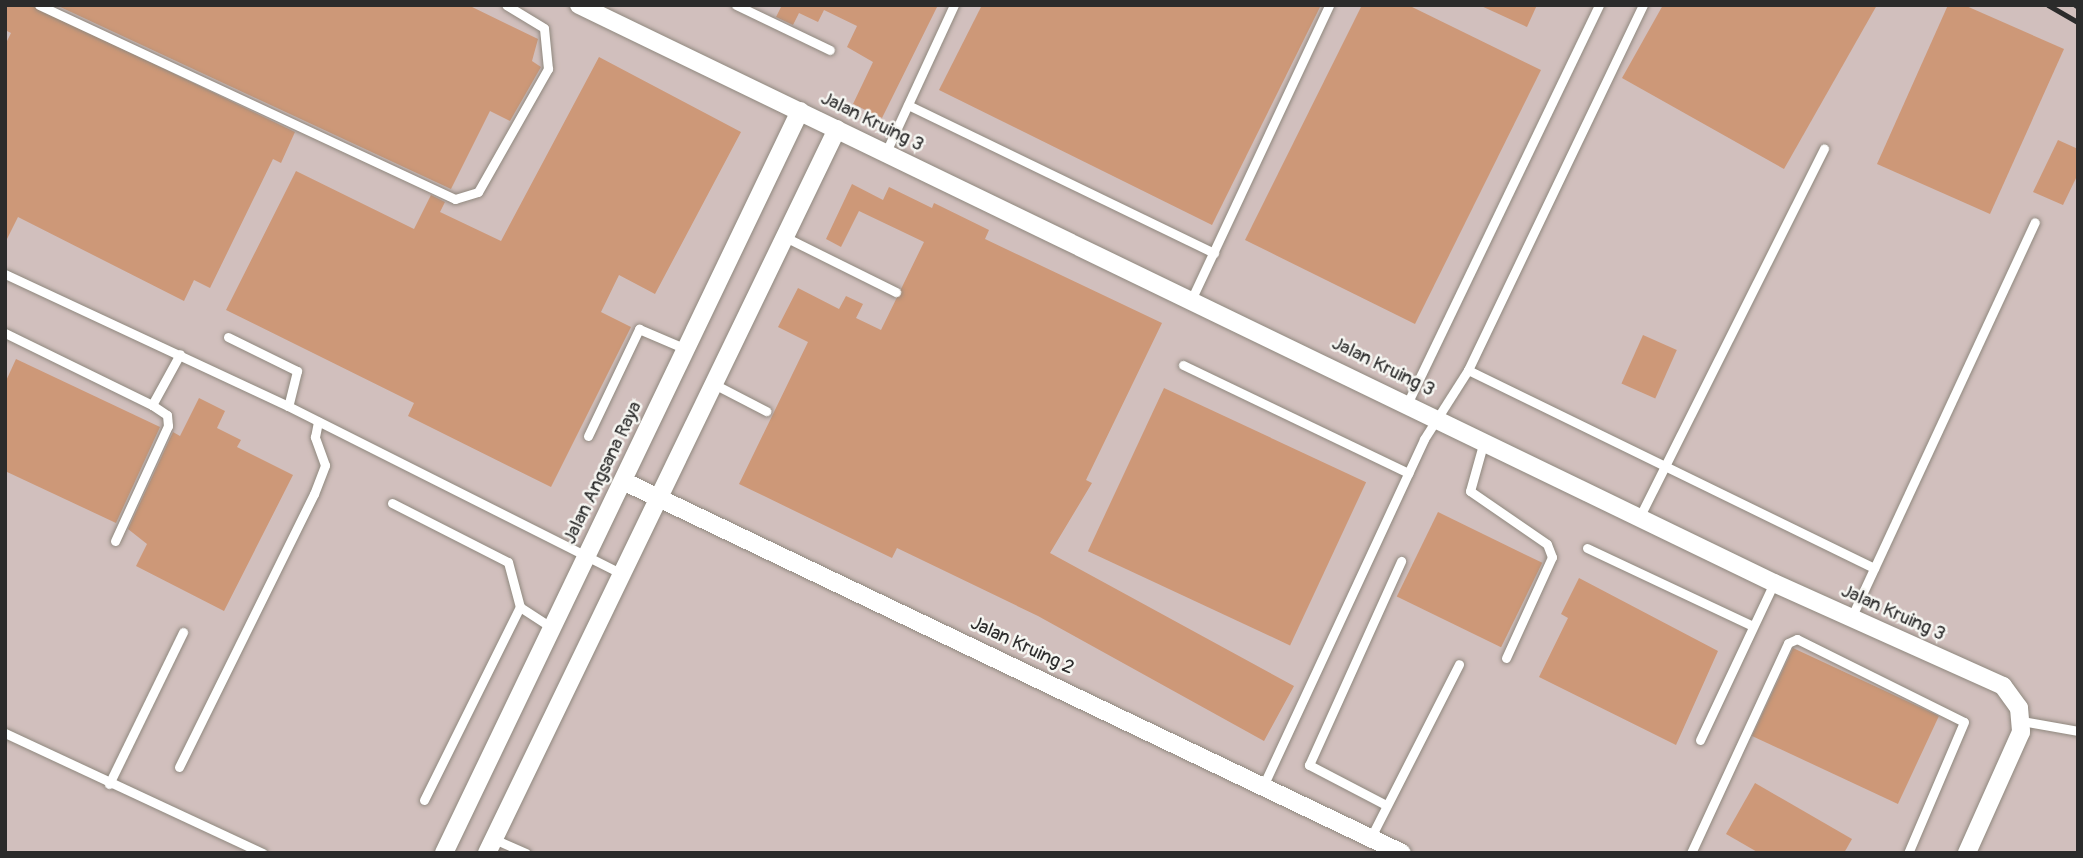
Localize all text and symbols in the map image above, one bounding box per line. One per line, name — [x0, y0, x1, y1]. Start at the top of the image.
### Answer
street label: Jalan Kruing 3 — [817, 87, 927, 157]
street label: Jalan Kruing 3 — [1328, 332, 1438, 402]
street label: Jalan Angsana Raya — [559, 398, 647, 548]
street label: Jalan Kruing 3 — [1837, 580, 1949, 646]
street label: Jalan Kruing 2 — [967, 612, 1077, 680]

